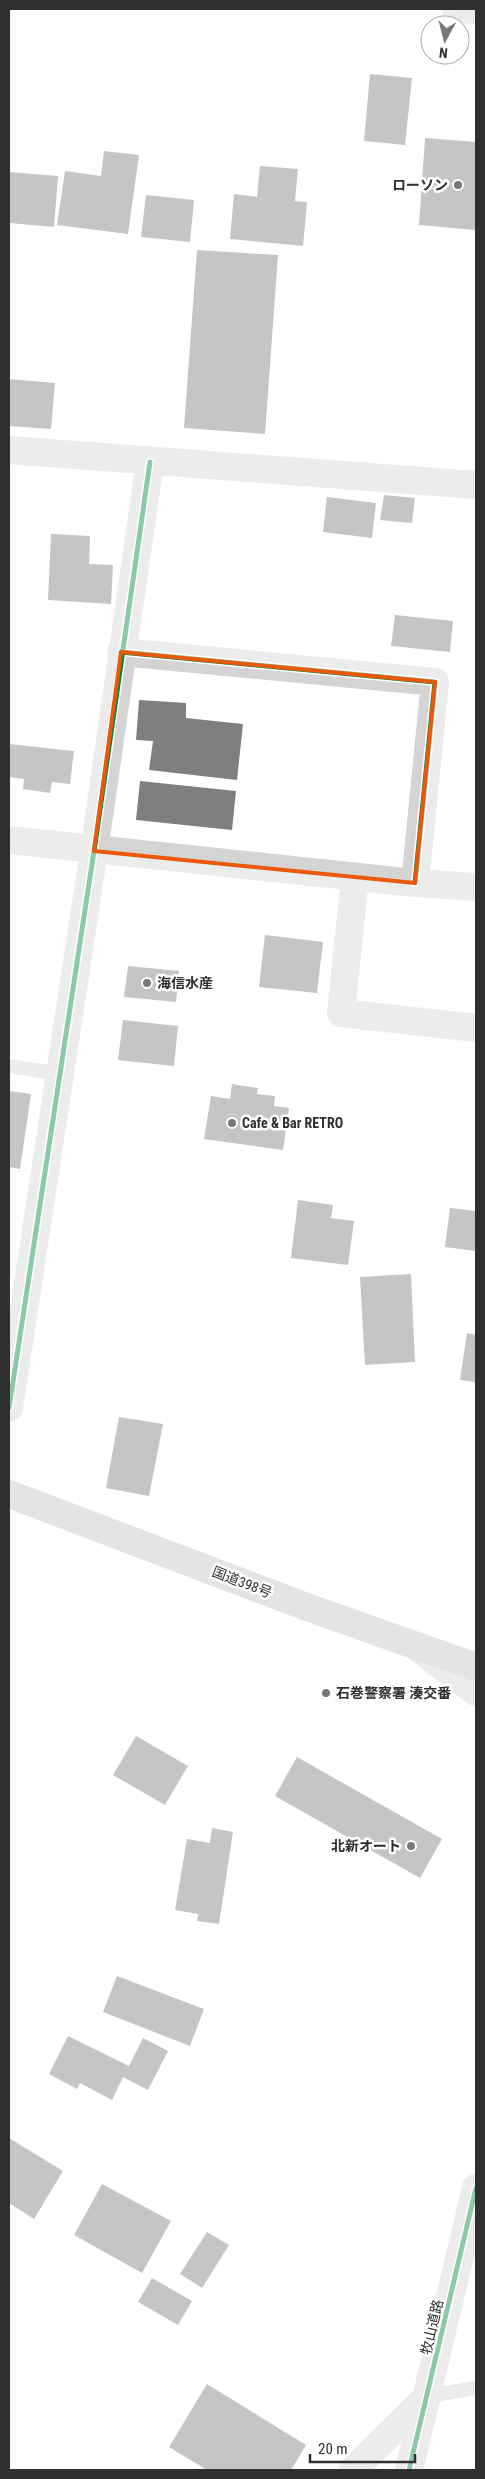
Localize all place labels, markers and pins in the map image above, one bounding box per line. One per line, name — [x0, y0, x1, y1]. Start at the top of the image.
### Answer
place label: ローソン — [392, 177, 448, 193]
marker: ローソン — [452, 179, 464, 191]
place label: 海信水産 — [157, 975, 213, 991]
marker: 海信水産 — [141, 977, 153, 989]
place label: Cafe & Bar RETRO — [242, 1115, 343, 1131]
marker: Cafe & Bar RETRO — [226, 1117, 238, 1129]
place label: 石巻警察署 湊交番 — [336, 1685, 451, 1701]
marker: 石巻警察署 湊交番 — [320, 1687, 332, 1699]
place label: 北新オート — [331, 1838, 401, 1854]
marker: 北新オート — [405, 1840, 417, 1852]

